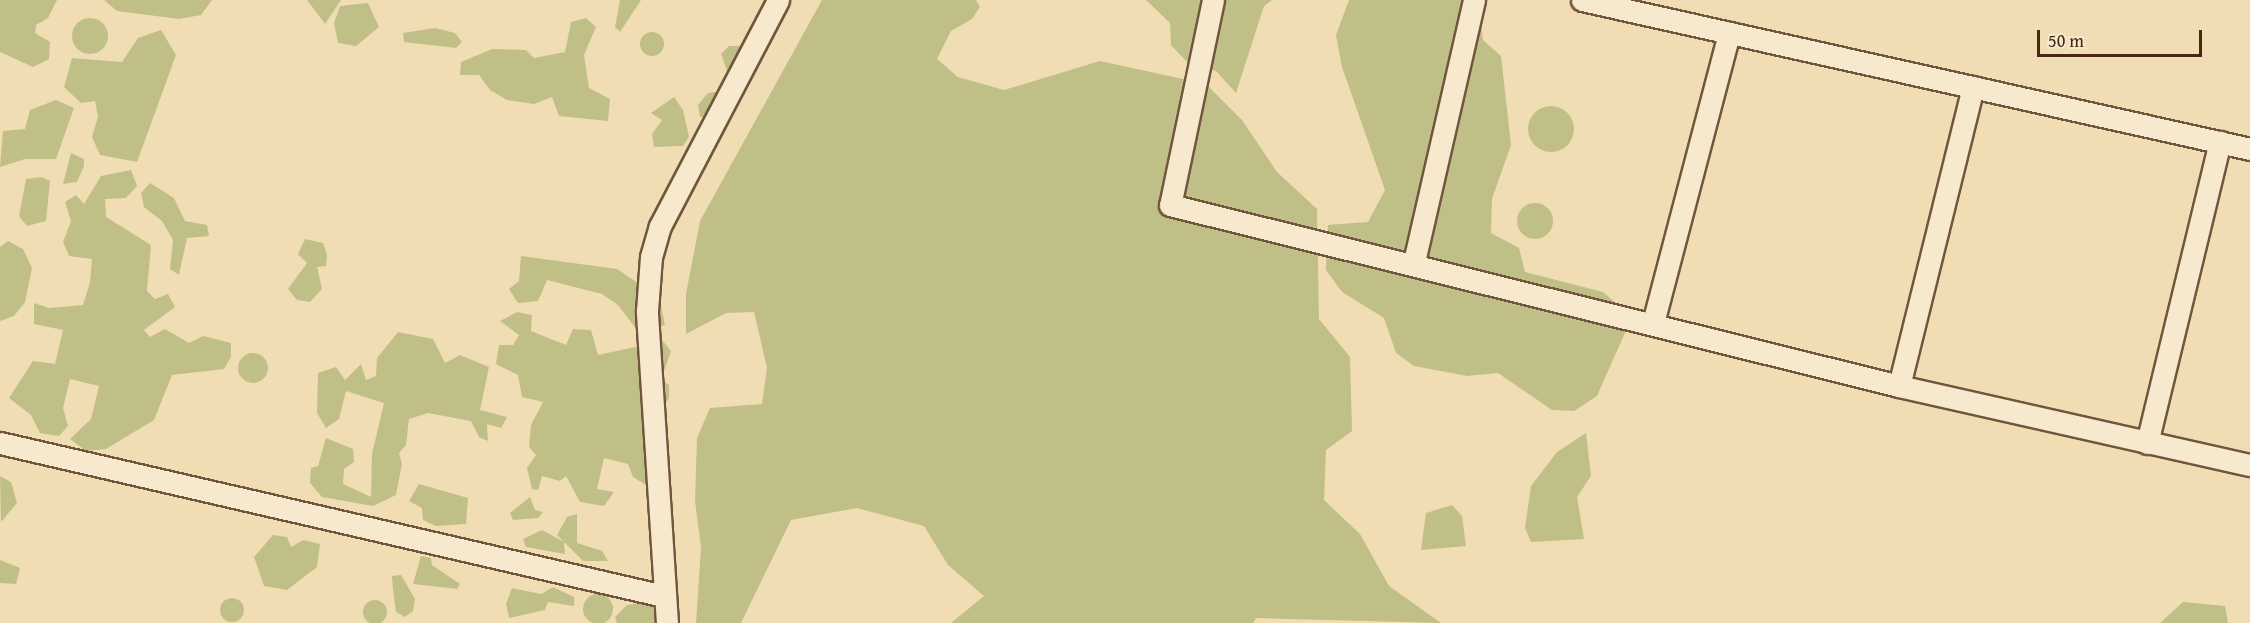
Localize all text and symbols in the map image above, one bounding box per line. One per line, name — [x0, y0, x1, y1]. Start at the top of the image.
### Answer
scale bar — [2040, 18, 2205, 56]
text: 50 m — [2048, 27, 2084, 54]

